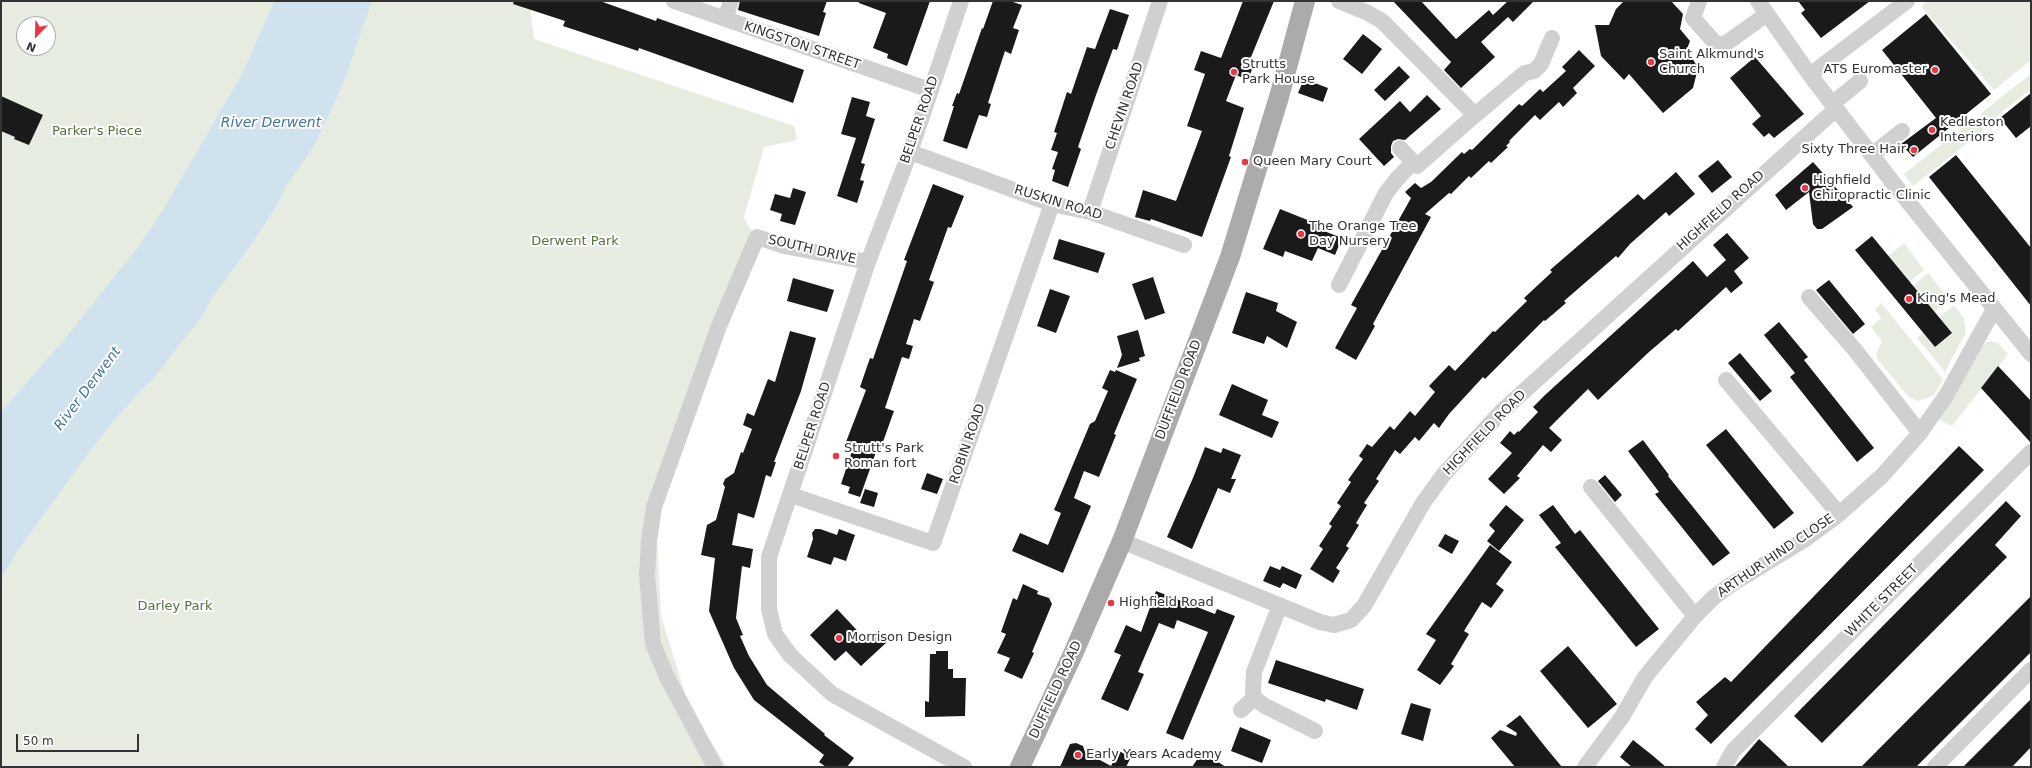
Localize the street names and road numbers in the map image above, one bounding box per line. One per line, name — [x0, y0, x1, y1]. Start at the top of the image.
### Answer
street label: KINGSTON STREET — [742, 19, 862, 73]
street label: CHEVIN ROAD — [1103, 60, 1147, 152]
street label: BELPER ROAD — [898, 74, 942, 166]
street label: HIGHFIELD ROAD — [1674, 168, 1768, 254]
street label: RUSKIN ROAD — [1012, 182, 1104, 224]
street label: SOUTH DRIVE — [766, 232, 858, 268]
street label: DUFFIELD ROAD — [1153, 338, 1205, 442]
street label: BELPER ROAD — [791, 380, 835, 472]
street label: HIGHFIELD ROAD — [1440, 387, 1530, 479]
street label: ROBIN ROAD — [947, 402, 989, 486]
street label: ARTHUR HIND CLOSE — [1715, 511, 1837, 601]
street label: WHITE STREET — [1842, 561, 1922, 641]
street label: DUFFIELD ROAD — [1027, 639, 1085, 741]

